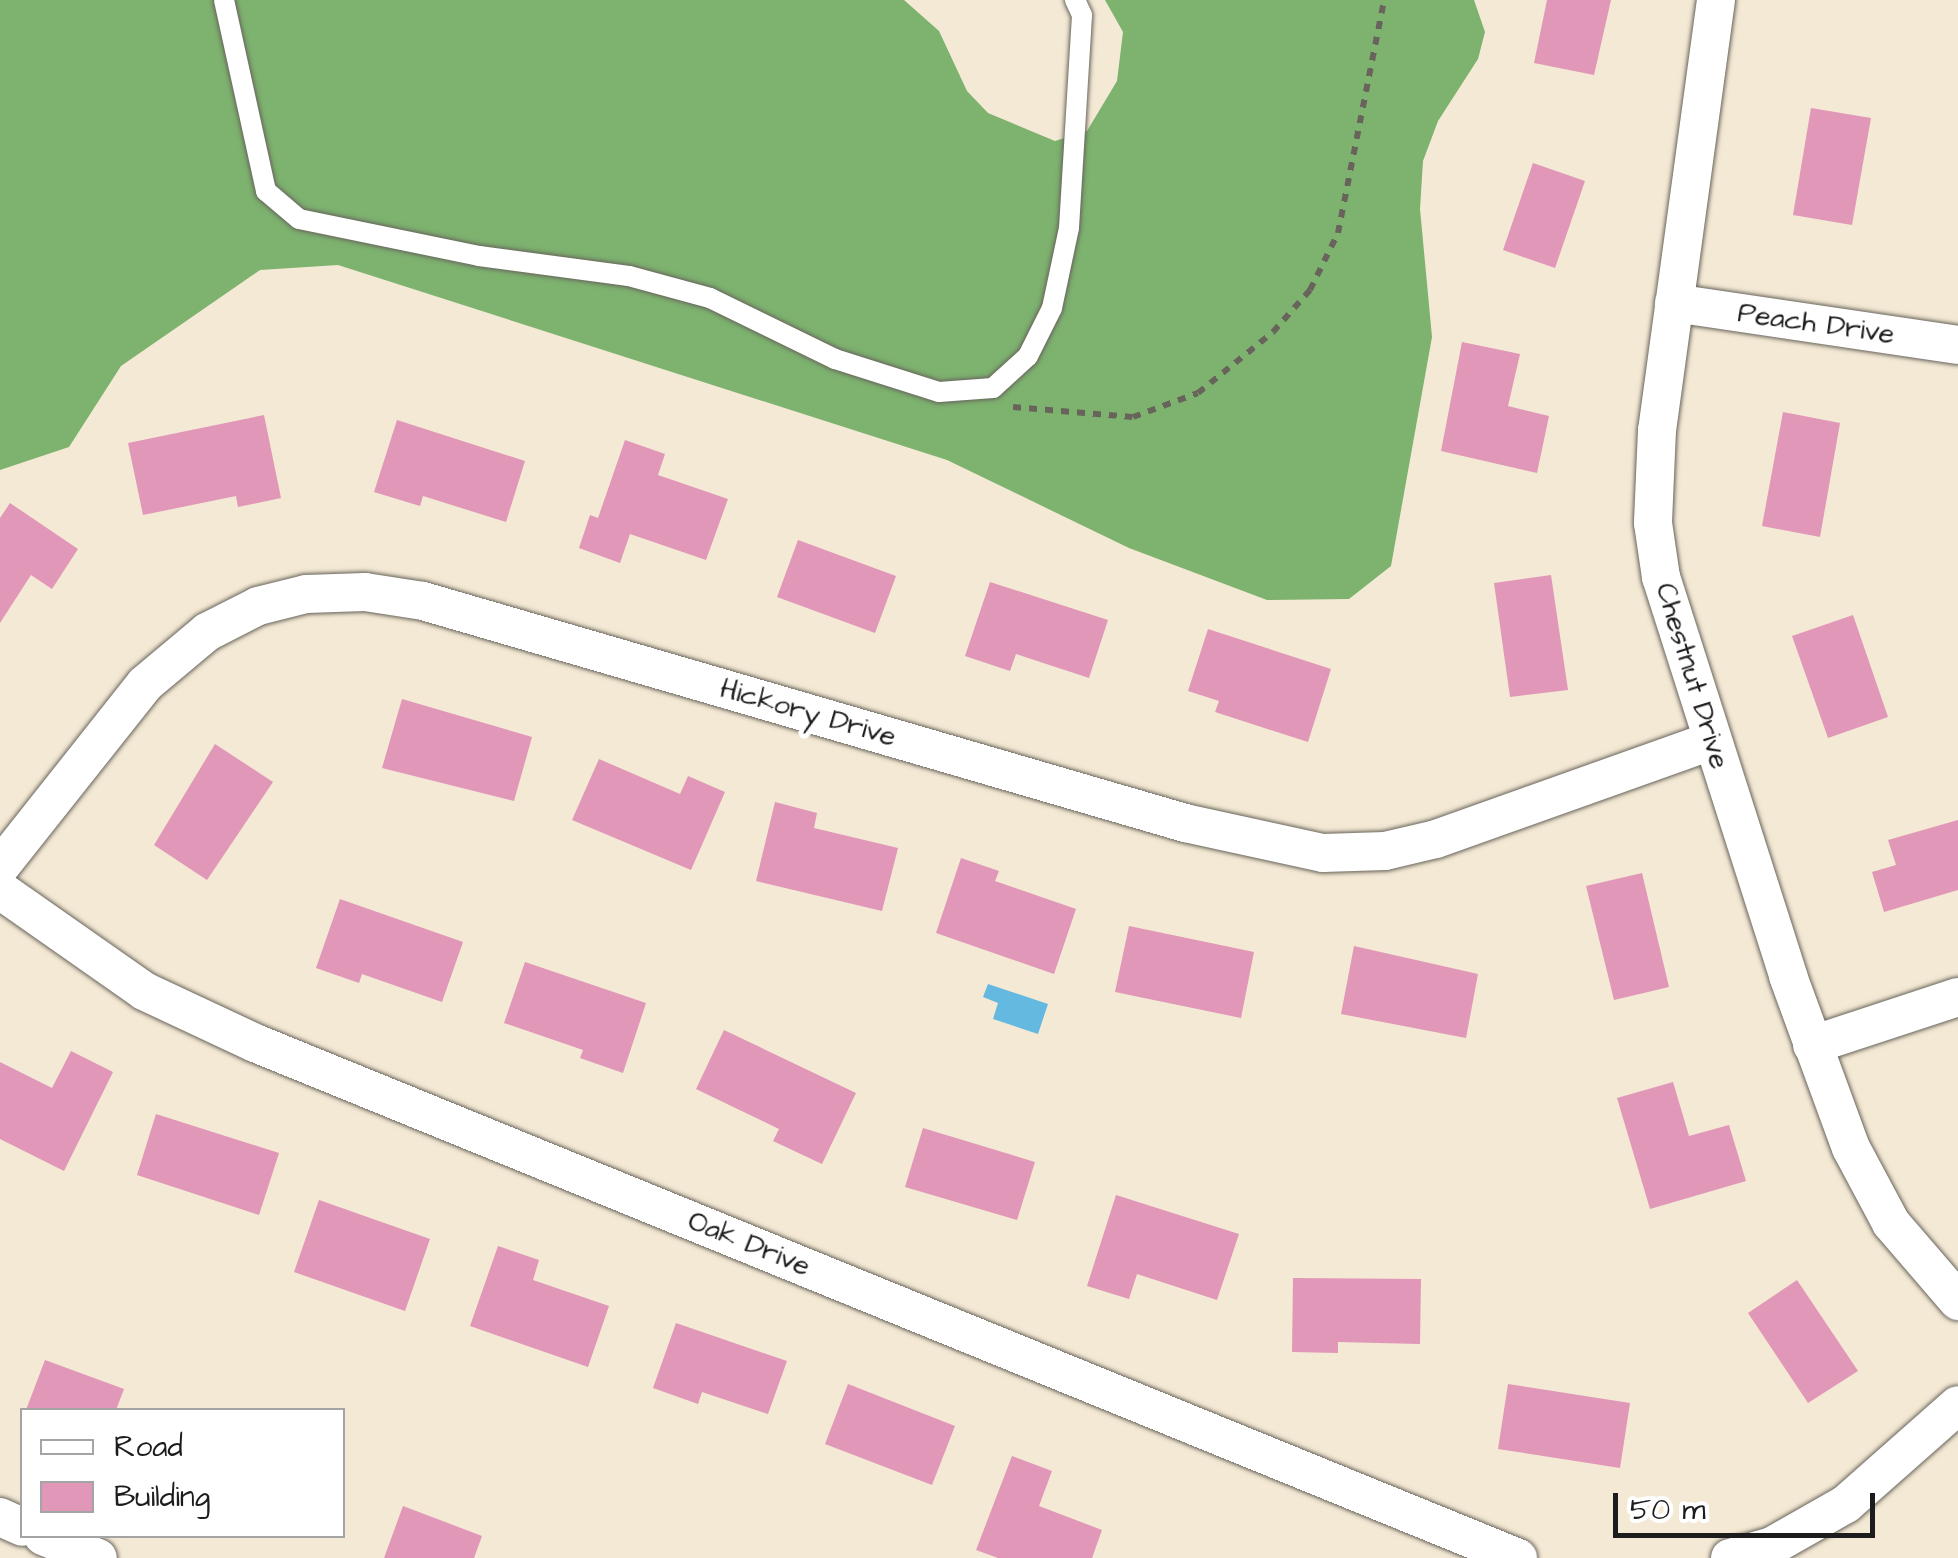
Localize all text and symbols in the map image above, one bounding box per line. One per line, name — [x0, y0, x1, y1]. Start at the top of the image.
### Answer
street label: Peach Drive — [1736, 296, 1896, 352]
street label: Chestnut Drive — [1648, 579, 1736, 773]
street label: Hickory Drive — [716, 672, 900, 754]
street label: Oak Drive — [683, 1204, 815, 1284]
legend — [20, 1408, 345, 1538]
text: Road — [114, 1426, 183, 1468]
scale bar — [1618, 1473, 1880, 1535]
text: Building — [114, 1476, 210, 1518]
text: 50 m — [1630, 1489, 1706, 1531]

